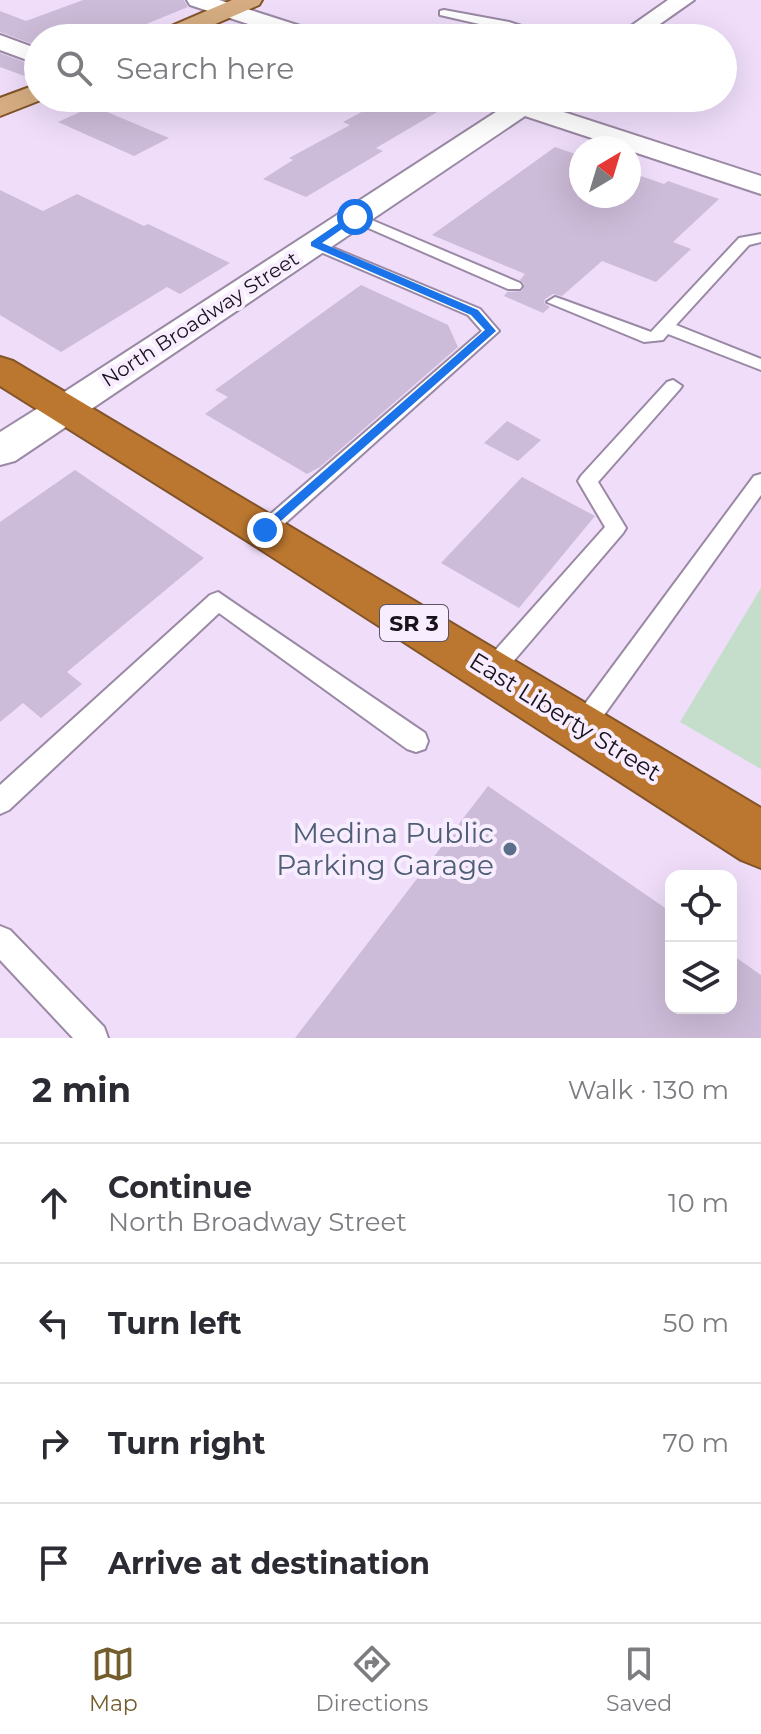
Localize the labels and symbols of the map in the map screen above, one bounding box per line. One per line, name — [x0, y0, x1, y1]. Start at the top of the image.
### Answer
north arrow — [569, 136, 641, 208]
route start — [337, 199, 373, 235]
street label: North Broadway Street — [97, 246, 303, 392]
route end — [247, 512, 283, 548]
road number: SR 3 — [380, 605, 448, 641]
street label: East Liberty Street — [464, 646, 666, 787]
place label: Medina Public Parking Garage — [276, 816, 494, 882]
marker: Medina Public Parking Garage — [501, 840, 519, 858]

